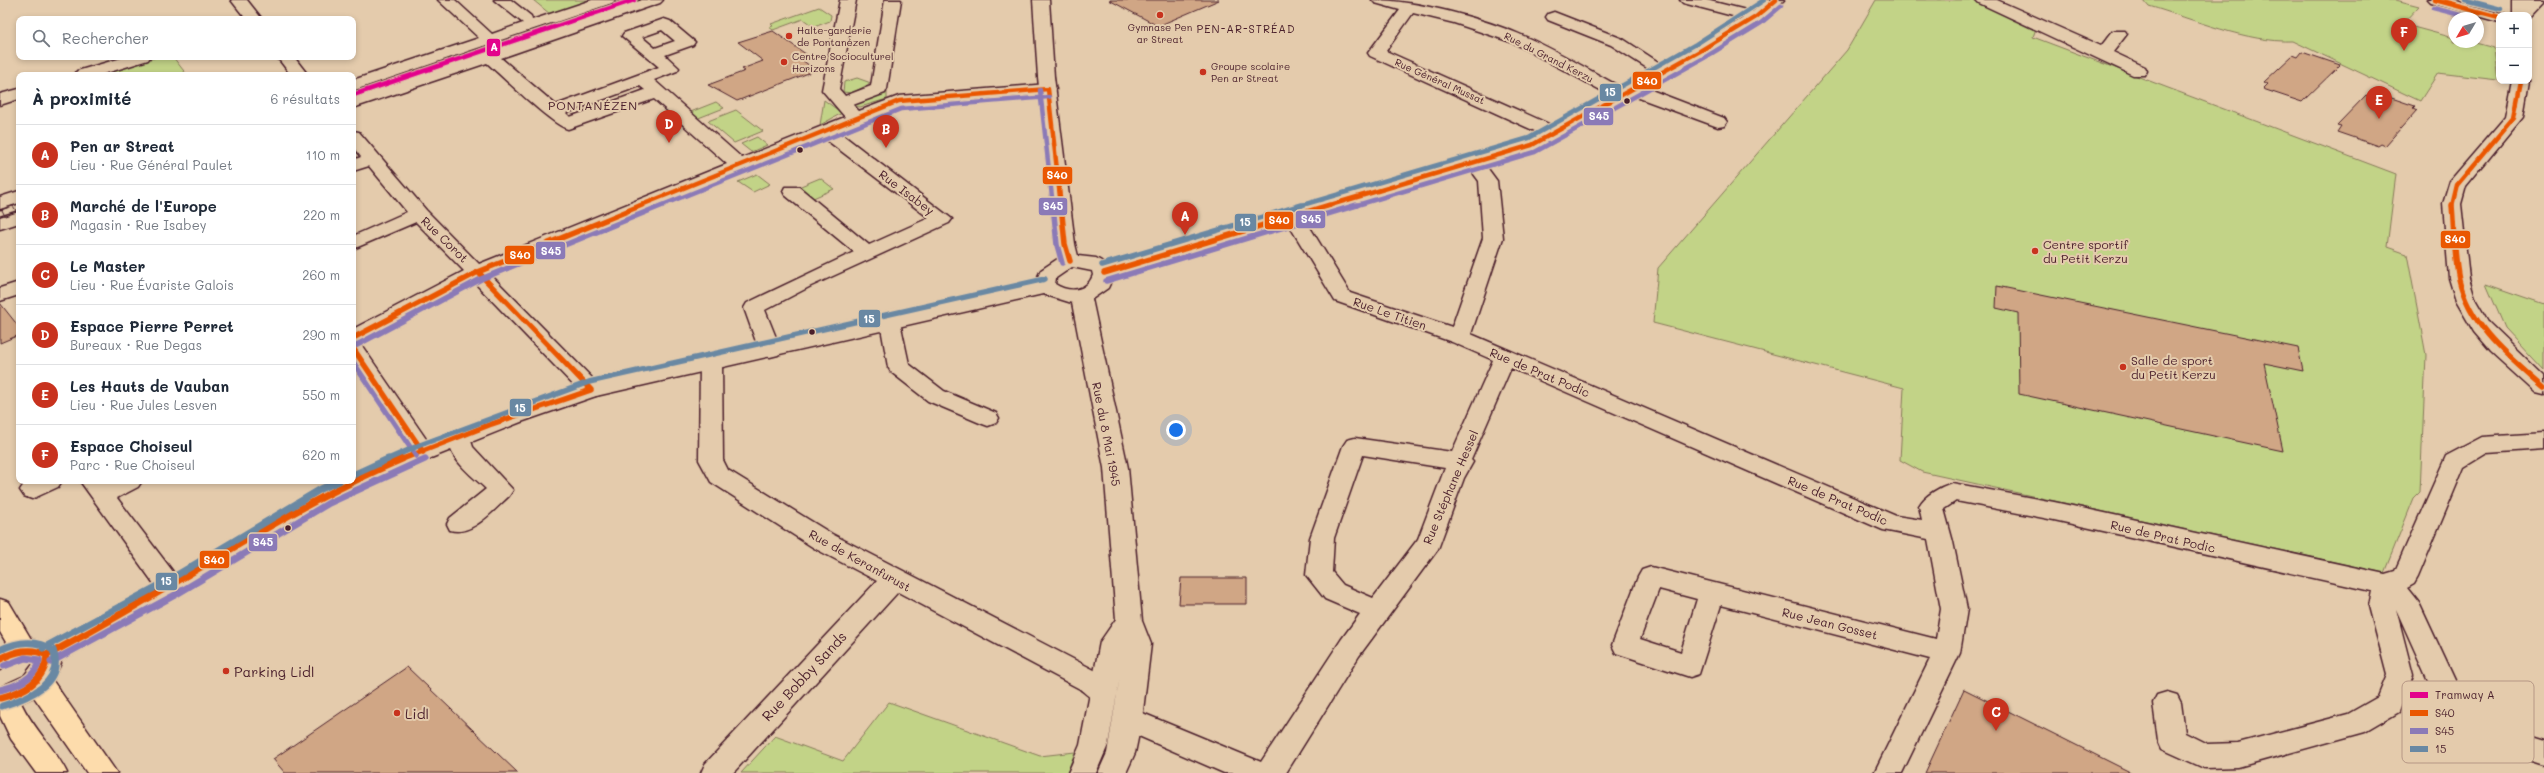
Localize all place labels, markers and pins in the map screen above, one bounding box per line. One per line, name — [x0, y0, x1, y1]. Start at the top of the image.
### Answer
marker: Gymnase Pen ar Streat — [1155, 10, 1165, 20]
pin: F — [2391, 18, 2417, 51]
place label: Gymnase Pen ar Streat — [1128, 20, 1192, 46]
place label: Halte-garderie de Pontanézen — [797, 23, 872, 49]
marker: Halte-garderie de Pontanézen — [784, 31, 794, 41]
place label: Centre Socioculturel Horizons — [792, 49, 894, 75]
marker: Centre Socioculturel Horizons — [779, 57, 789, 67]
place label: Groupe scolaire Pen ar Streat — [1211, 59, 1290, 85]
marker: Groupe scolaire Pen ar Streat — [1198, 67, 1208, 77]
pin: E — [2366, 86, 2392, 119]
unlabelled marker — [1622, 96, 1632, 106]
pin: D — [656, 110, 682, 143]
pin: B — [873, 115, 899, 148]
unlabelled marker — [795, 145, 805, 155]
pin: A — [1172, 202, 1198, 235]
place label: Centre sportif du Petit Kerzu — [2043, 236, 2129, 266]
marker: Centre sportif du Petit Kerzu — [2030, 246, 2040, 256]
unlabelled marker — [807, 327, 817, 337]
place label: Salle de sport du Petit Kerzu — [2131, 352, 2216, 382]
marker: Salle de sport du Petit Kerzu — [2118, 362, 2128, 372]
unlabelled marker — [283, 523, 293, 533]
place label: Parking Lidl — [234, 662, 314, 681]
marker: Parking Lidl — [221, 666, 231, 676]
pin: C — [1983, 698, 2009, 731]
place label: Lidl — [405, 704, 429, 723]
marker: Lidl — [392, 708, 402, 718]

